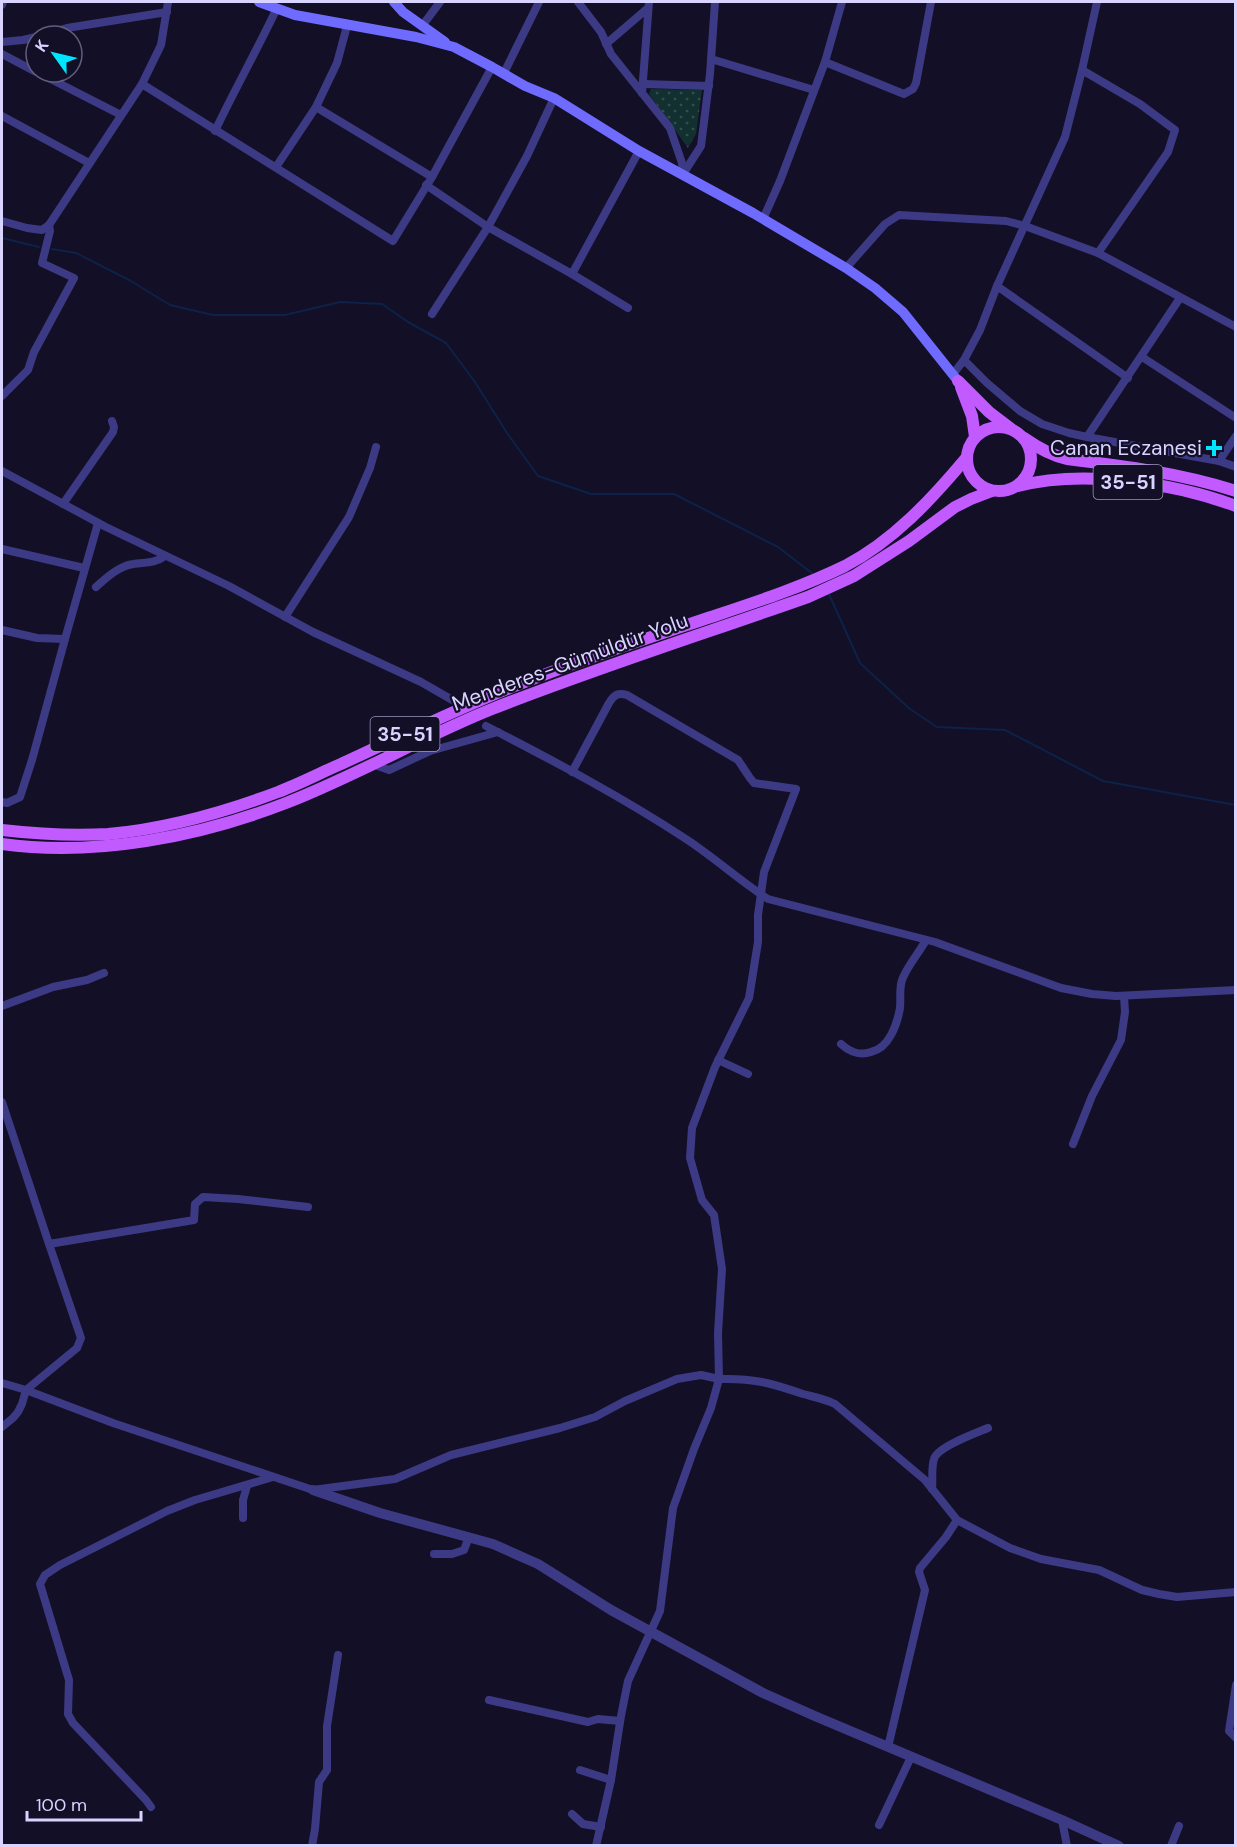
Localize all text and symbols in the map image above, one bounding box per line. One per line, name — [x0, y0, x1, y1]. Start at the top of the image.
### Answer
north arrow — [24, 24, 84, 84]
text: K — [30, 35, 54, 56]
place label: Canan Eczanesi — [1050, 434, 1202, 462]
marker: Canan Eczanesi — [1207, 441, 1221, 455]
road number: 35-51 — [1094, 465, 1162, 499]
street label: Menderes-Gümüldür Yolu — [448, 606, 692, 718]
road number: 35-51 — [370, 717, 440, 751]
scale bar — [27, 1784, 141, 1822]
text: 100 m — [36, 1793, 87, 1817]

